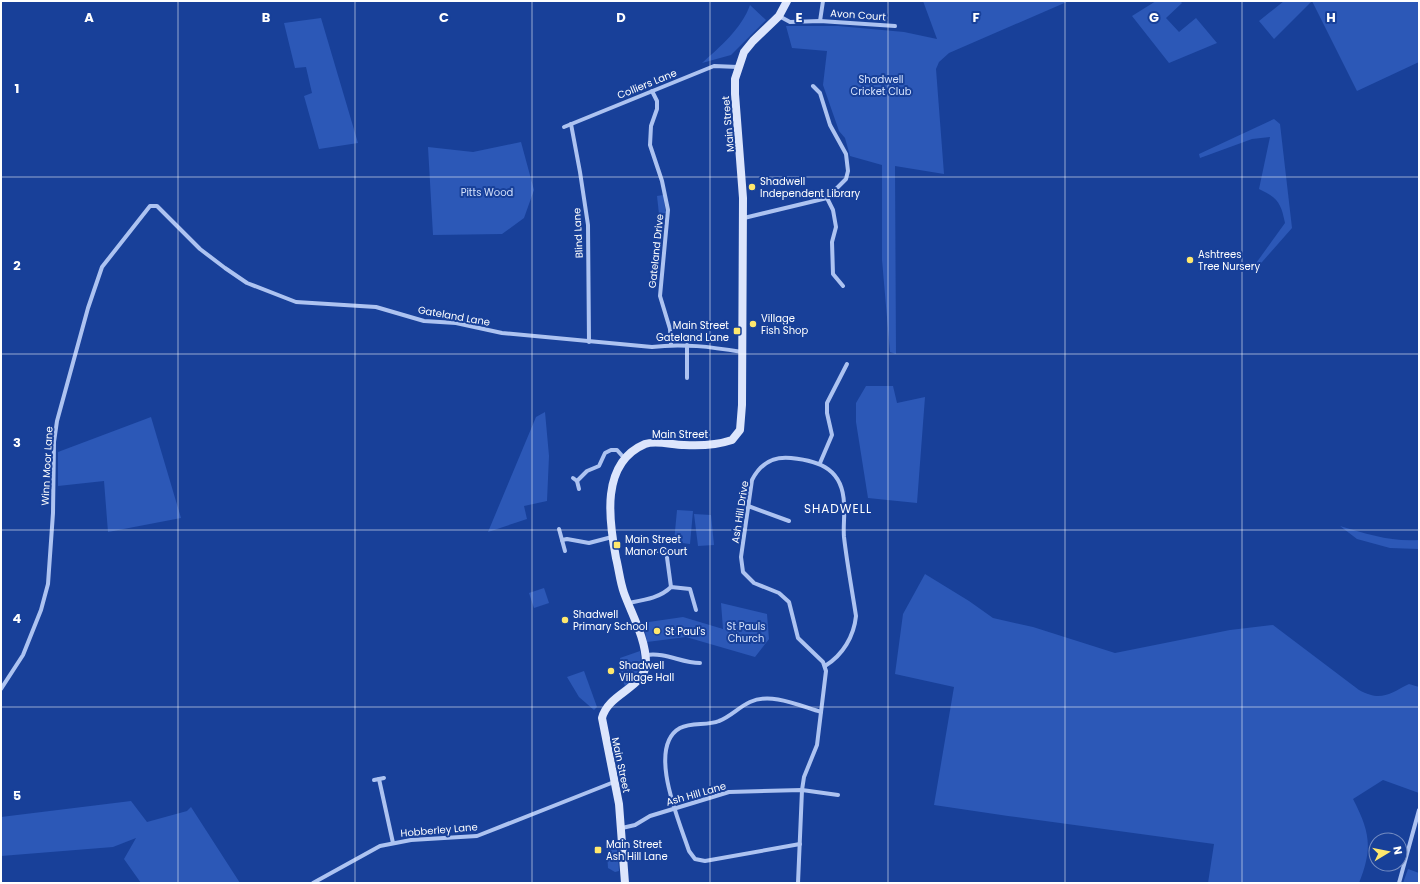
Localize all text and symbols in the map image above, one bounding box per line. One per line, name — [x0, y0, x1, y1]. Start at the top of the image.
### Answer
street label: Avon Court — [830, 6, 887, 24]
text: A — [84, 8, 94, 27]
text: B — [262, 8, 271, 27]
text: C — [439, 8, 449, 27]
text: D — [616, 8, 626, 27]
text: E — [795, 8, 803, 27]
text: F — [972, 8, 980, 27]
text: G — [1149, 8, 1159, 27]
text: H — [1326, 8, 1336, 27]
street label: Colliers Lane — [615, 65, 679, 103]
park label: Shadwell Cricket Club — [851, 72, 912, 99]
text: 1 — [15, 79, 19, 98]
street label: Main Street — [718, 95, 738, 153]
place label: Shadwell Independent Library — [760, 174, 861, 201]
marker: Shadwell Independent Library — [747, 182, 757, 192]
park label: Pitts Wood — [461, 185, 513, 200]
street label: Blind Lane — [569, 207, 587, 259]
street label: Gateland Drive — [645, 213, 667, 289]
place label: Ashtrees Tree Nursery — [1198, 247, 1261, 274]
marker: Ashtrees Tree Nursery — [1185, 255, 1195, 265]
text: 2 — [13, 256, 21, 275]
street label: Gateland Lane — [417, 302, 491, 330]
place label: Village Fish Shop — [761, 311, 808, 338]
place label: Main Street Gateland Lane — [656, 318, 729, 345]
marker: Village Fish Shop — [748, 319, 758, 329]
marker: Main Street Gateland Lane — [732, 326, 742, 336]
street label: Winn Moor Lane — [37, 426, 57, 506]
street label: Main Street — [652, 427, 708, 442]
text: 3 — [13, 433, 21, 452]
street label: Ash Hill Drive — [728, 480, 752, 544]
district label: SHADWELL — [804, 500, 872, 517]
place label: Main Street Manor Court — [625, 532, 688, 559]
marker: Main Street Manor Court — [612, 540, 622, 550]
place label: Shadwell Primary School — [573, 607, 648, 634]
text: 4 — [13, 609, 22, 628]
marker: Shadwell Primary School — [560, 615, 570, 625]
park label: St Pauls Church — [727, 619, 765, 646]
place label: St Paul's — [665, 624, 705, 639]
marker: St Paul's — [652, 626, 662, 636]
place label: Shadwell Village Hall — [619, 658, 674, 685]
marker: Shadwell Village Hall — [606, 666, 616, 676]
street label: Main Street — [608, 736, 634, 794]
street label: Ash Hill Lane — [664, 778, 728, 810]
text: 5 — [13, 786, 21, 805]
street label: Hobberley Lane — [400, 819, 478, 841]
north arrow — [1368, 832, 1408, 872]
place label: Main Street Ash Hill Lane — [606, 837, 668, 864]
marker: Main Street Ash Hill Lane — [593, 845, 603, 855]
text: N — [1389, 845, 1406, 856]

